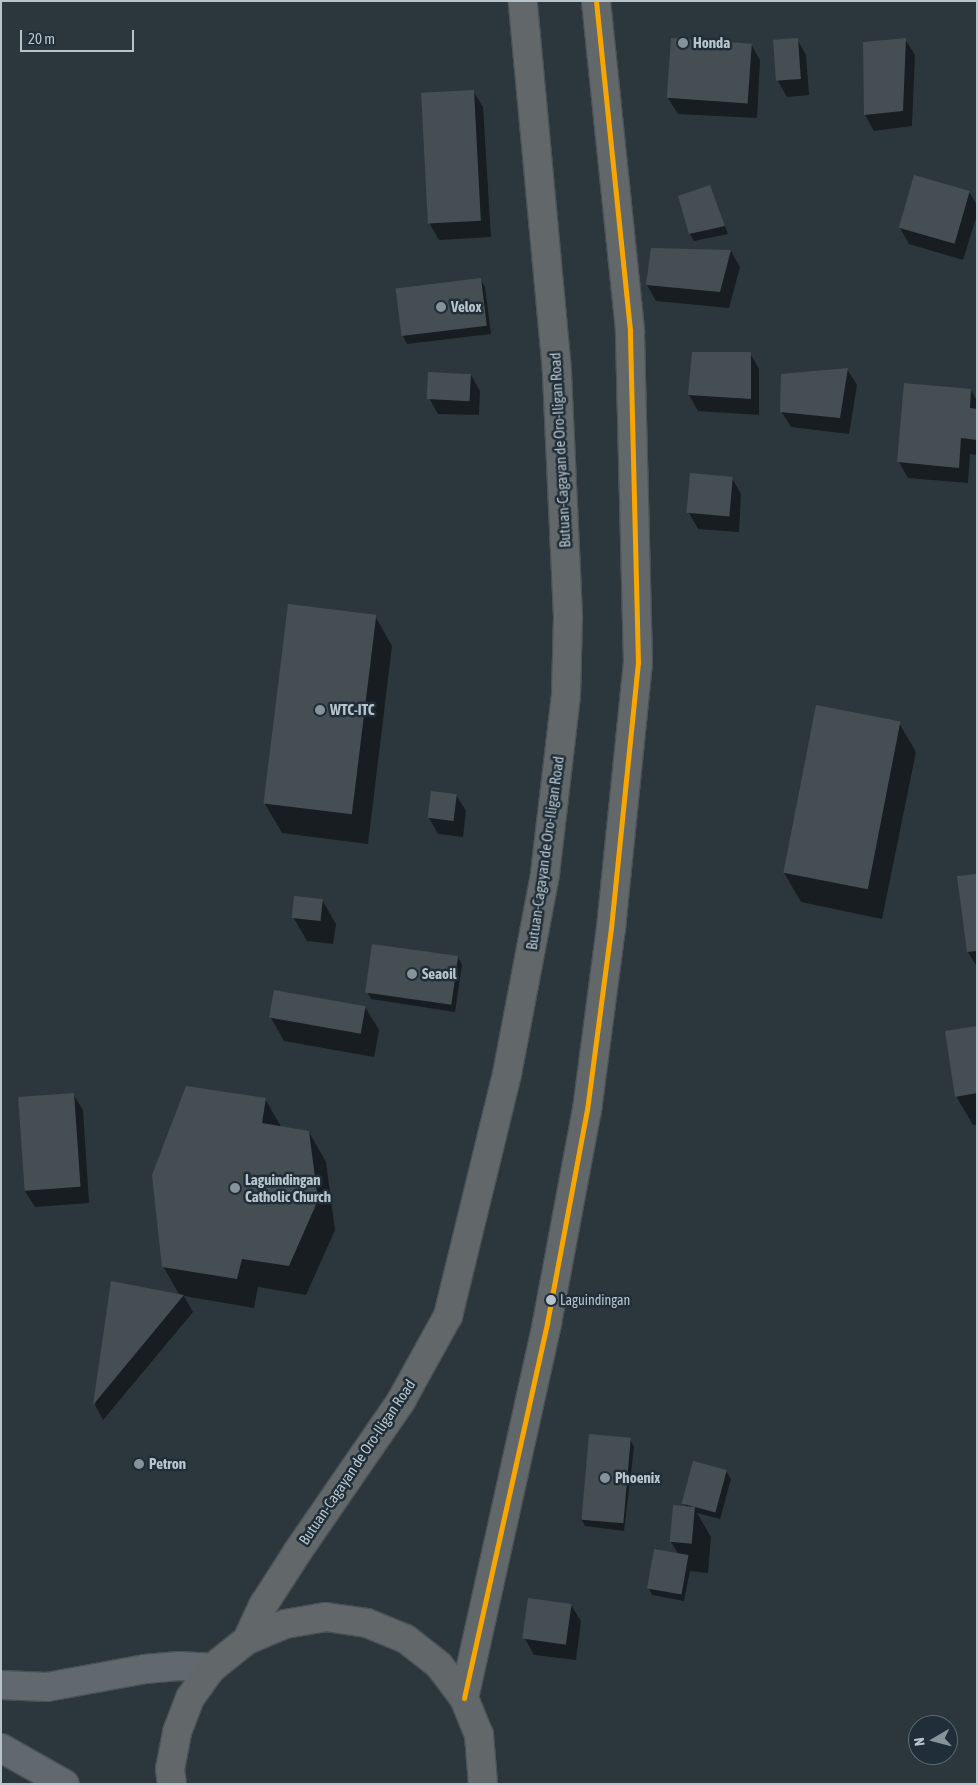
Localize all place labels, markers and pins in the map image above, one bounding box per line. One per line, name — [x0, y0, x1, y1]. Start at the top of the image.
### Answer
place label: Honda — [693, 34, 730, 52]
marker: Honda — [677, 37, 689, 49]
place label: Velox — [451, 298, 481, 316]
marker: Velox — [435, 301, 447, 313]
place label: WTC-ITC — [330, 701, 375, 719]
marker: WTC-ITC — [314, 704, 326, 716]
place label: Seaoil — [422, 965, 457, 983]
marker: Seaoil — [406, 968, 418, 980]
place label: Laguindingan Catholic Church — [245, 1170, 331, 1205]
marker: Laguindingan Catholic Church — [229, 1182, 241, 1194]
place label: Laguindingan — [560, 1292, 630, 1308]
marker: Laguindingan — [546, 1295, 556, 1305]
place label: Petron — [149, 1455, 186, 1473]
marker: Petron — [133, 1458, 145, 1470]
place label: Phoenix — [615, 1469, 660, 1487]
marker: Phoenix — [599, 1472, 611, 1484]

